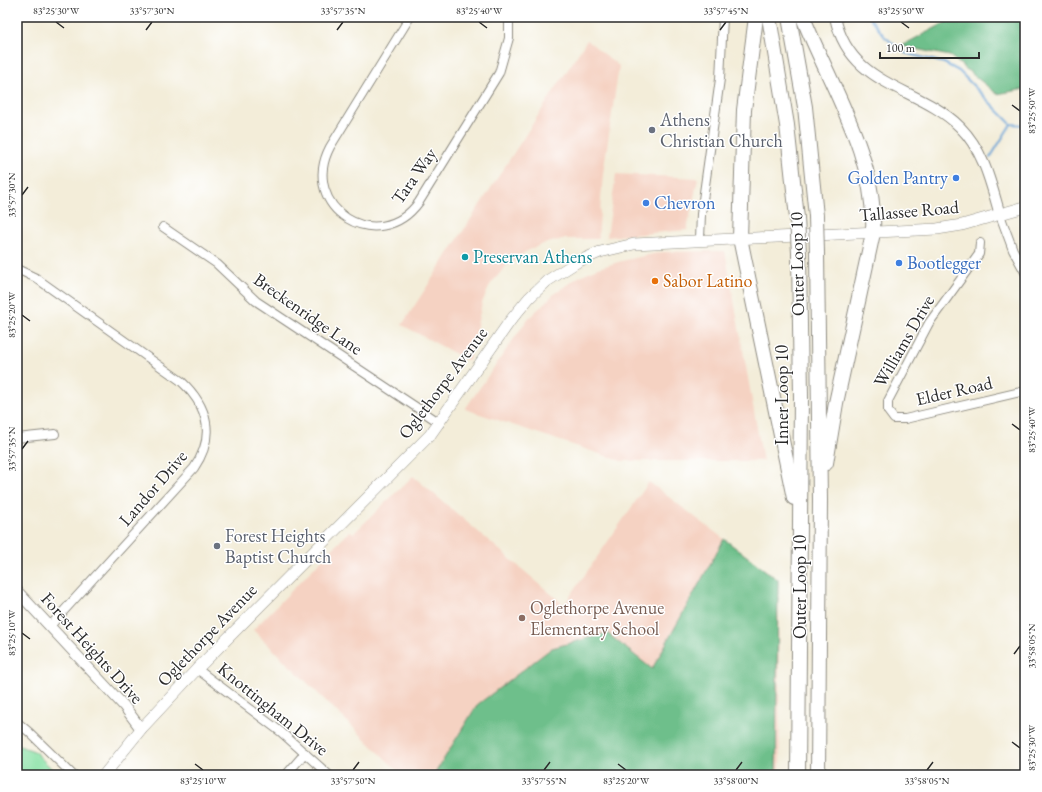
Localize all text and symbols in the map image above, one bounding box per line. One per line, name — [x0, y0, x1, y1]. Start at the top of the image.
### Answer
text: 83°25'30"W — [33, 4, 80, 17]
text: 33°57'30"N — [130, 4, 175, 17]
text: 33°57'35"N — [321, 4, 366, 17]
text: 83°25'40"W — [456, 4, 503, 17]
text: 33°57'45"N — [704, 4, 749, 17]
text: 83°25'50"W — [878, 4, 925, 17]
scale bar — [880, 34, 979, 60]
text: 100 m — [886, 40, 916, 56]
text: 83°25'50"W — [1025, 87, 1038, 134]
place label: Athens Christian Church — [659, 108, 783, 152]
marker: Athens Christian Church — [647, 125, 657, 135]
street label: Tara Way — [386, 143, 441, 208]
place label: Golden Pantry — [847, 166, 948, 189]
text: 33°57'30"N — [5, 172, 18, 217]
marker: Golden Pantry — [951, 173, 961, 183]
place label: Chevron — [654, 191, 716, 214]
street label: Tallassee Road — [858, 195, 961, 226]
marker: Chevron — [641, 198, 651, 208]
street label: Outer Loop 10 — [784, 211, 809, 316]
place label: Preservan Athens — [473, 245, 593, 268]
place label: Bootlegger — [907, 251, 981, 274]
marker: Preservan Athens — [460, 252, 470, 262]
marker: Bootlegger — [894, 258, 904, 268]
street label: Breckenridge Lane — [249, 267, 367, 360]
place label: Sabor Latino — [663, 269, 753, 292]
marker: Sabor Latino — [650, 276, 660, 286]
text: 83°25'20"W — [5, 291, 18, 338]
street label: Williams Drive — [868, 291, 939, 391]
street label: Oglethorpe Avenue — [393, 322, 492, 443]
street label: Inner Loop 10 — [770, 344, 793, 445]
street label: Elder Road — [913, 370, 995, 410]
text: 83°25'40"W — [1025, 406, 1038, 453]
text: 33°57'35"N — [5, 426, 18, 471]
street label: Landor Drive — [113, 445, 192, 530]
place label: Forest Heights Baptist Church — [225, 524, 331, 568]
street label: Outer Loop 10 — [788, 535, 811, 639]
marker: Forest Heights Baptist Church — [212, 541, 222, 551]
street label: Oglethorpe Avenue — [152, 578, 262, 691]
street label: Forest Heights Drive — [36, 587, 149, 708]
place label: Oglethorpe Avenue Elementary School — [530, 596, 664, 640]
text: 83°25'10"W — [5, 609, 18, 656]
marker: Oglethorpe Avenue Elementary School — [517, 613, 527, 623]
text: 33°58'05"N — [1025, 623, 1038, 668]
street label: Knottingham Drive — [213, 657, 333, 760]
text: 83°25'30"W — [1025, 724, 1038, 771]
text: 83°25'10"W — [180, 774, 227, 787]
text: 33°57'50"N — [331, 774, 376, 787]
text: 33°57'55"N — [522, 774, 567, 787]
text: 83°25'20"W — [603, 774, 650, 787]
text: 33°58'00"N — [714, 774, 759, 787]
text: 33°58'05"N — [905, 774, 950, 787]

